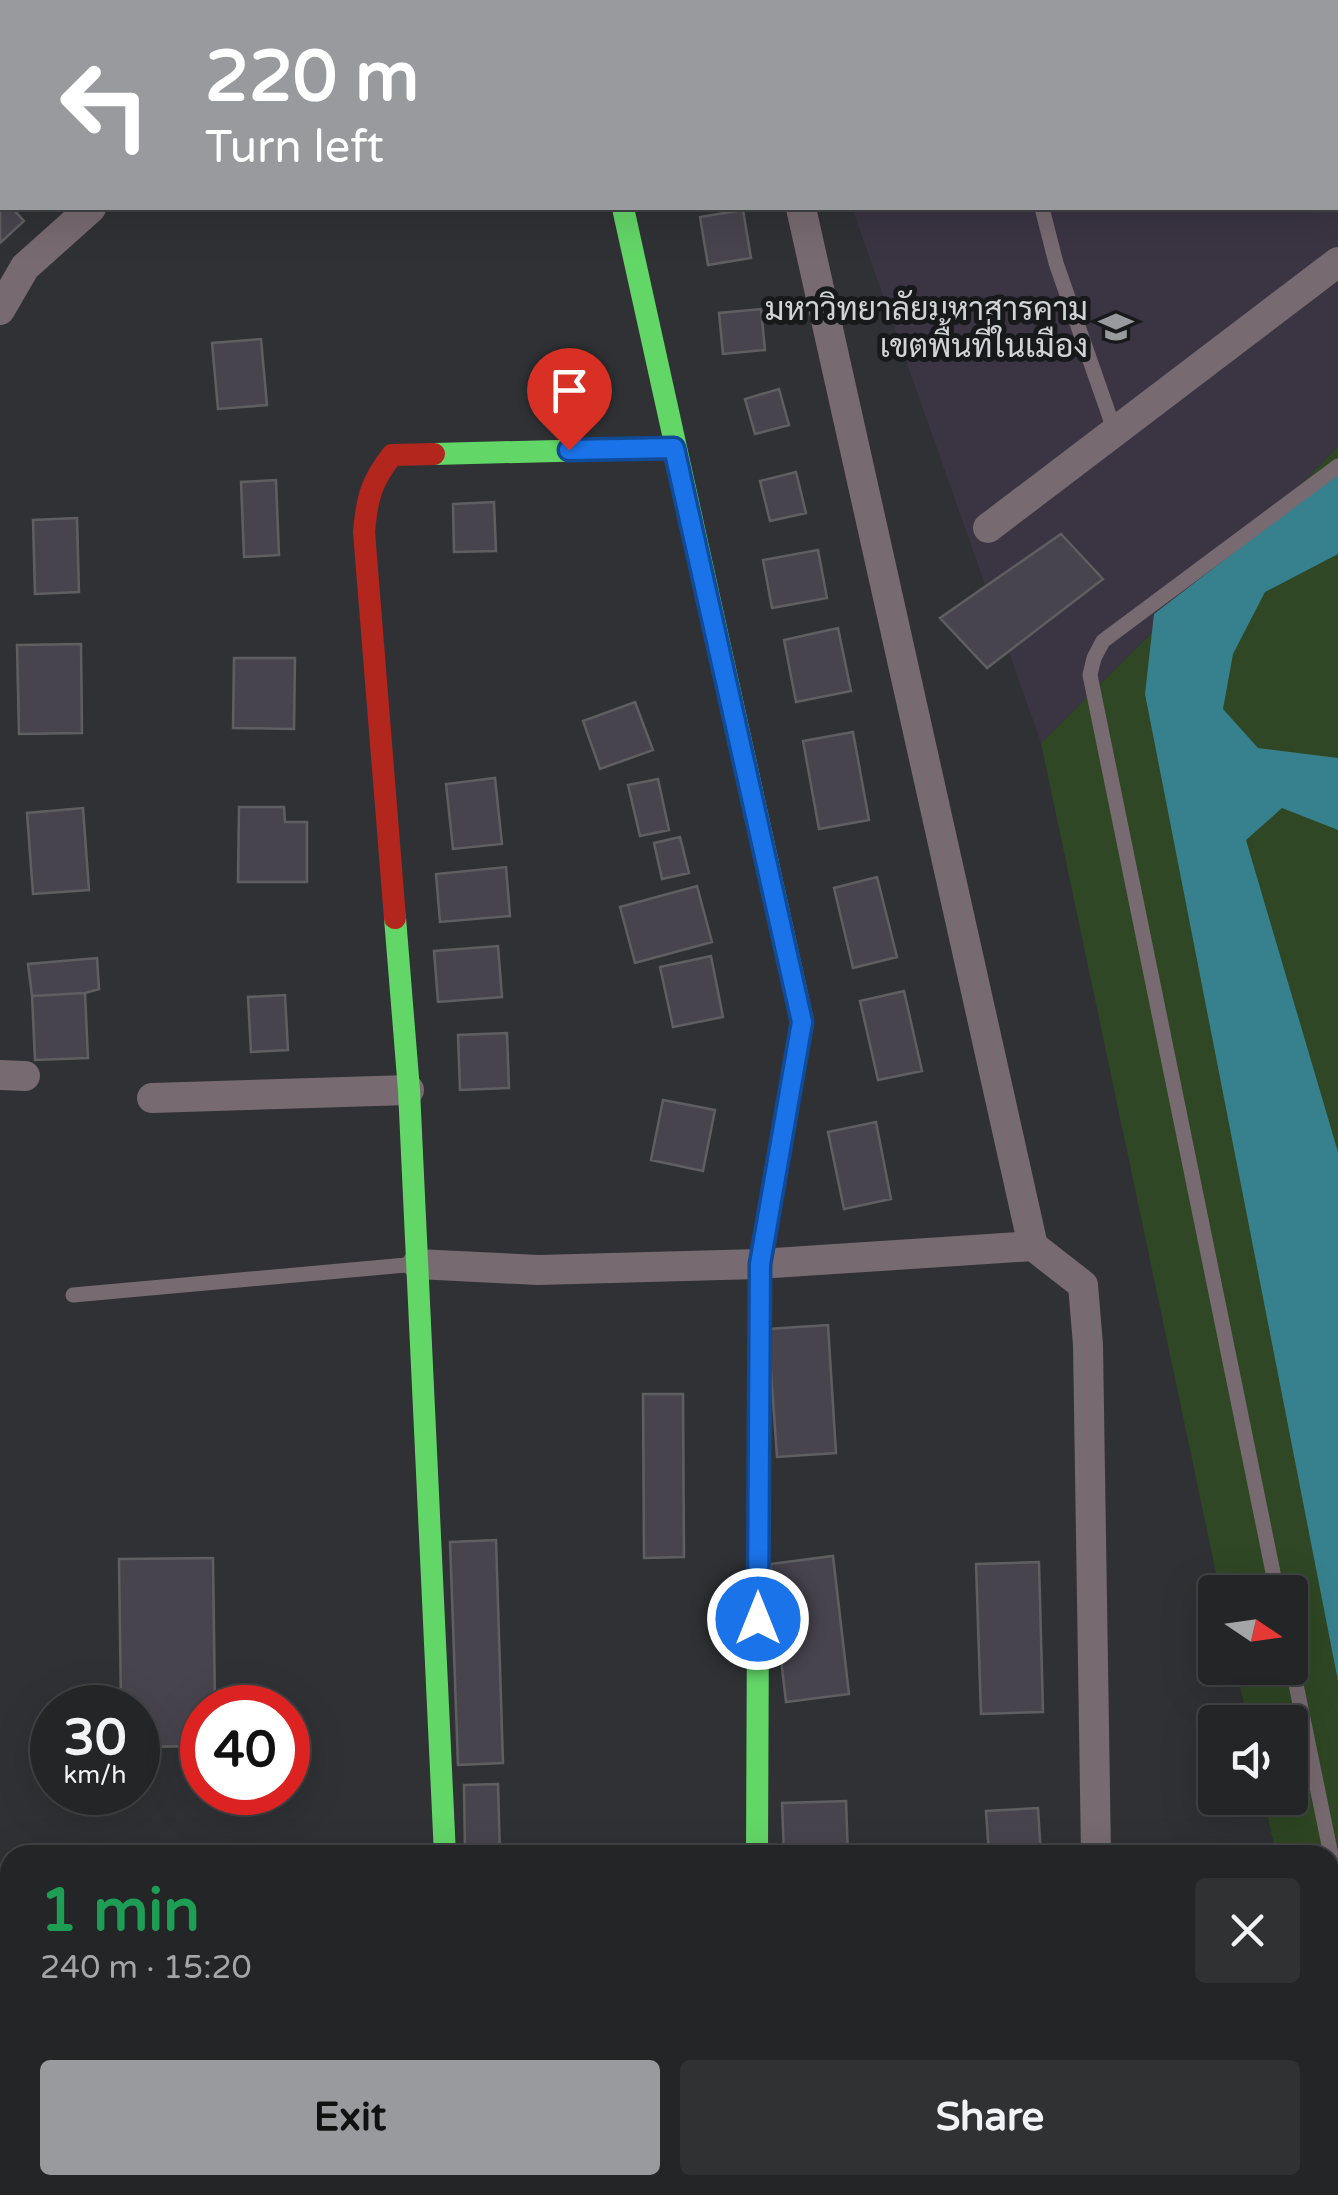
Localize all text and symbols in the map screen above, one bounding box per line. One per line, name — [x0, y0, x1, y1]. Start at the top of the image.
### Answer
text: 220 m — [205, 36, 419, 120]
icon: left — [40, 40, 170, 170]
text: Turn left — [205, 121, 384, 175]
place label: มหาวิทยาลัยมหาสารคาม เขตพื้นที่ในเมือง — [765, 290, 1088, 366]
school or university icon: มหาวิทยาลัยมหาสารคาม เขตพื้นที่ในเมือง — [1097, 308, 1135, 346]
pin — [527, 348, 612, 451]
icon: arrive — [542, 363, 597, 418]
position arrow — [706, 1567, 810, 1671]
north arrow — [1198, 1575, 1308, 1685]
map controls — [1198, 1575, 1308, 1815]
speed limit sign: 40 — [180, 1685, 310, 1815]
button: sound — [1198, 1705, 1308, 1815]
text: 30 — [64, 1708, 126, 1768]
text: km/h — [64, 1760, 126, 1790]
text: 1 min — [40, 1875, 200, 1947]
button: close — [1195, 1878, 1300, 1983]
text: 240 m · 15:20 — [40, 1949, 252, 1987]
button: Exit — [40, 2060, 660, 2175]
button: Share — [680, 2060, 1300, 2175]

